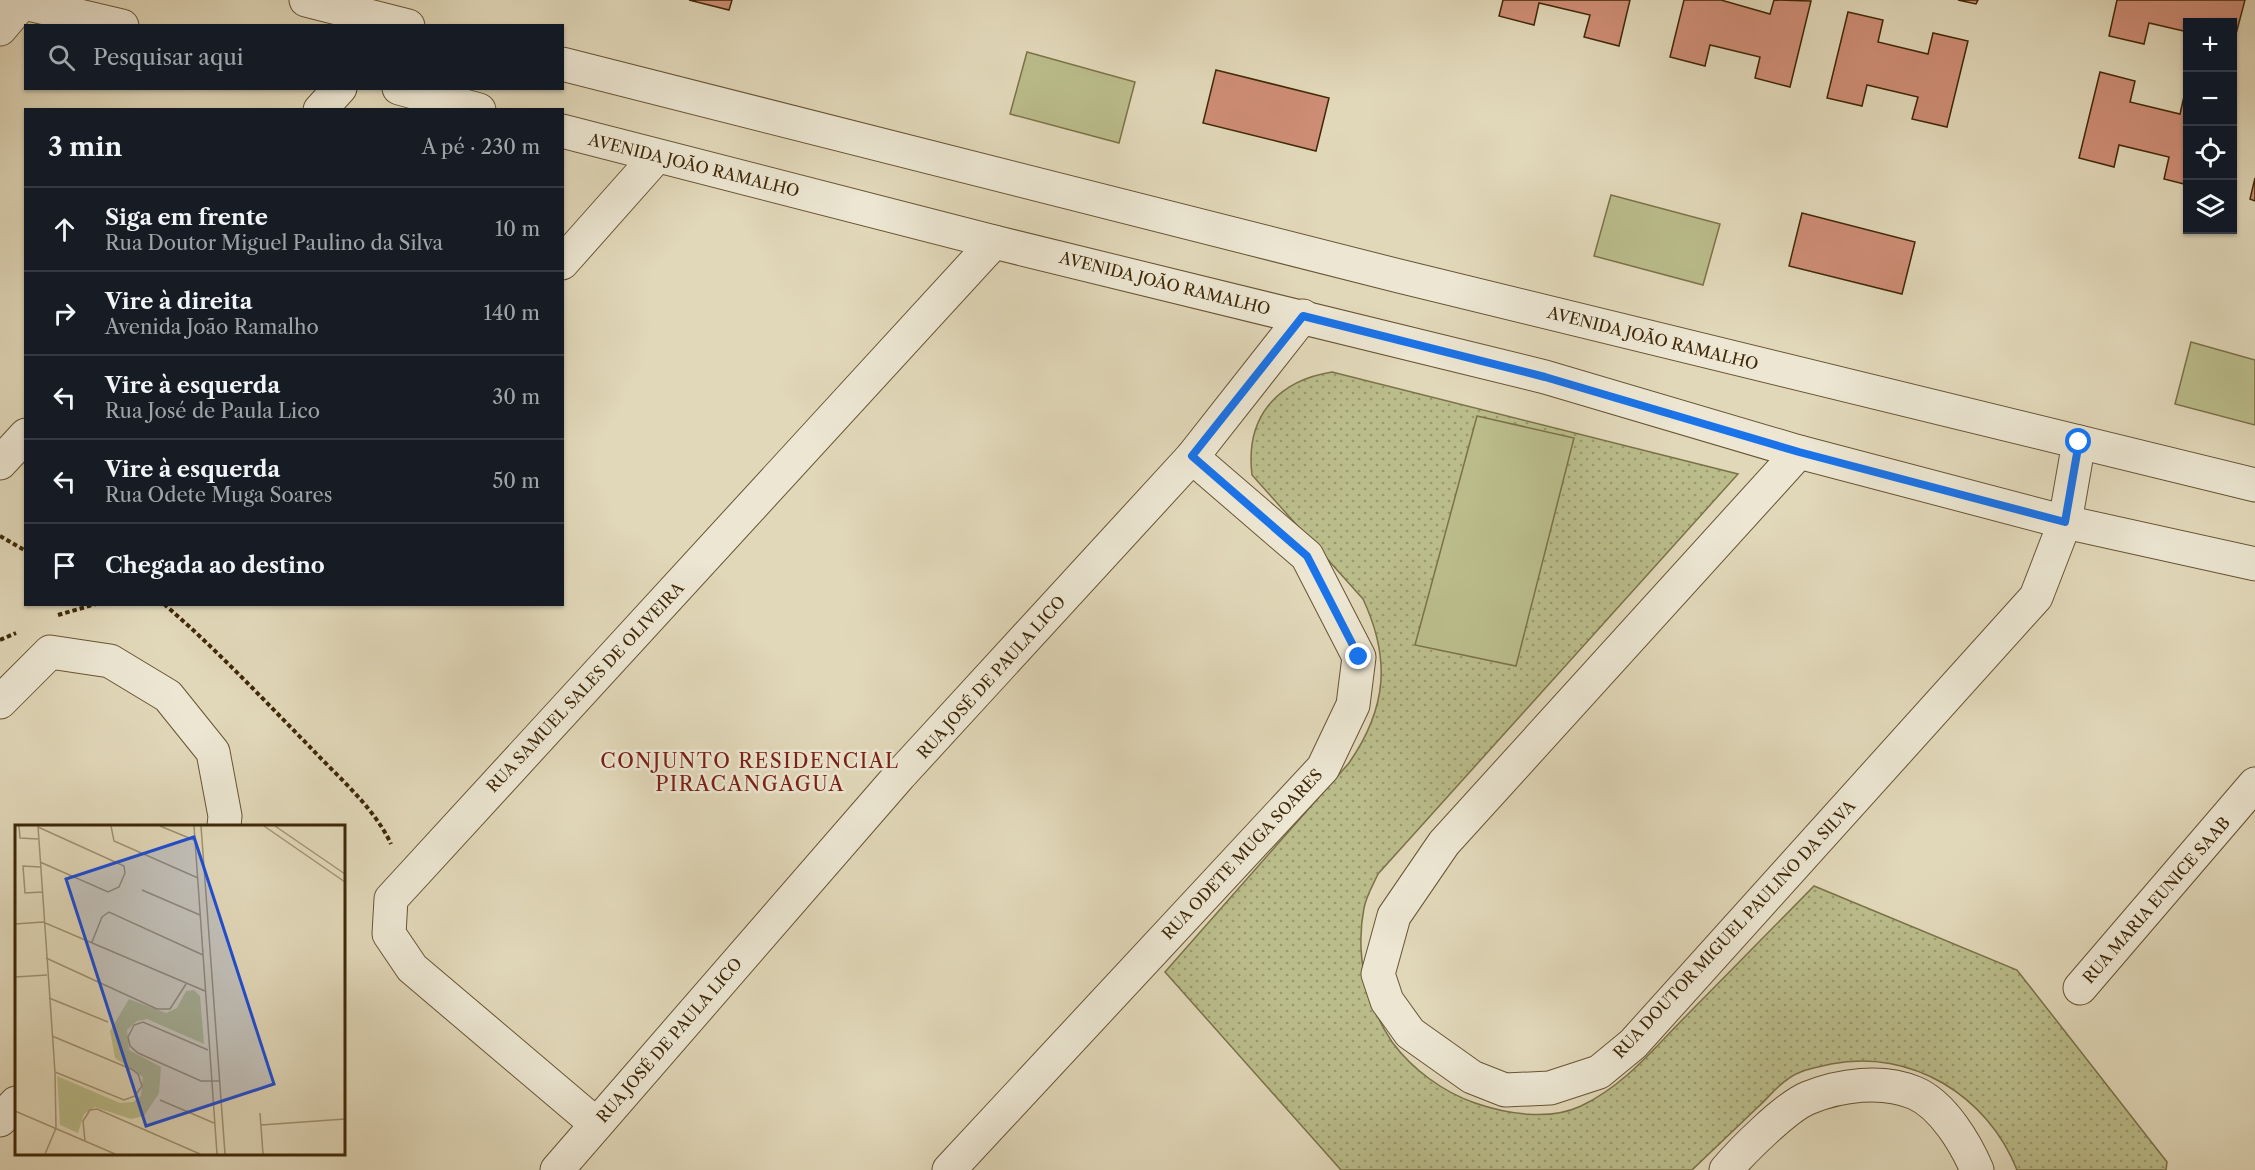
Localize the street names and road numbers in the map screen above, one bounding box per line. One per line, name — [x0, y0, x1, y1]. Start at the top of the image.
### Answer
street label: AVENIDA JOÃO RAMALHO — [586, 128, 802, 201]
street label: AVENIDA JOÃO RAMALHO — [1057, 246, 1273, 319]
street label: AVENIDA JOÃO RAMALHO — [1545, 301, 1761, 374]
street label: RUA SAMUEL SALES DE OLIVEIRA — [482, 577, 689, 796]
street label: RUA JOSÉ DE PAULA LICO — [913, 592, 1069, 762]
street label: RUA ODETE MUGA SOARES — [1158, 764, 1326, 944]
street label: RUA DOUTOR MIGUEL PAULINO DA SILVA — [1609, 795, 1860, 1062]
street label: RUA MARIA EUNICE SAAB — [2078, 813, 2234, 987]
street label: RUA JOSÉ DE PAULA LICO — [592, 953, 746, 1127]

